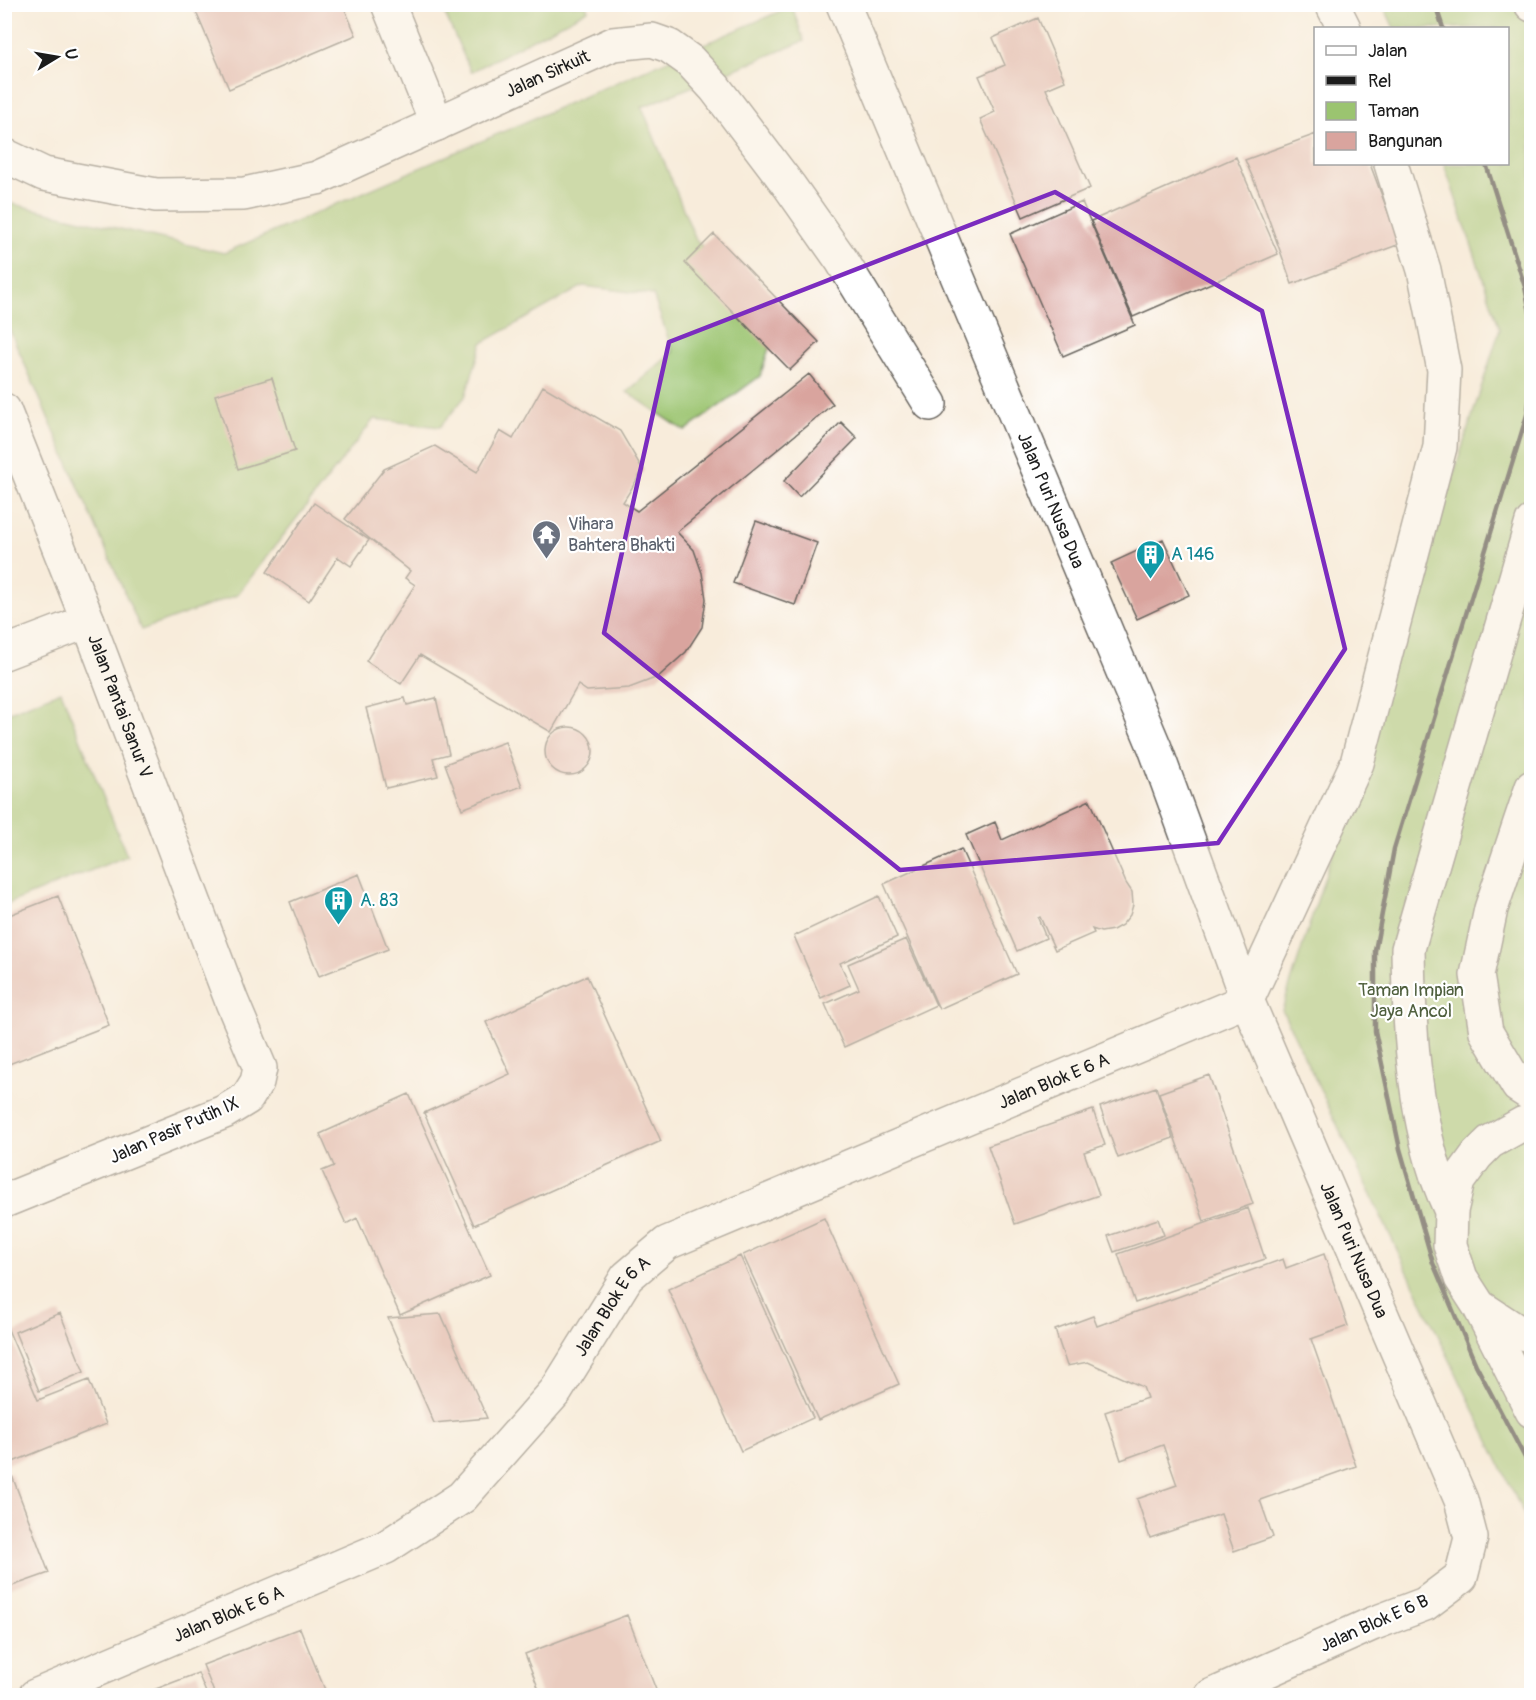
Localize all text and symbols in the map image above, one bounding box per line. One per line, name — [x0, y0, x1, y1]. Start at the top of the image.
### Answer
north arrow — [27, 27, 87, 87]
legend — [1314, 27, 1509, 165]
text: Jalan — [1368, 40, 1407, 63]
street label: Jalan Sirkuit — [502, 45, 594, 103]
text: U — [60, 47, 82, 62]
text: Rel — [1368, 70, 1392, 93]
text: Taman — [1368, 100, 1419, 123]
text: Bangunan — [1368, 130, 1443, 153]
street label: Jalan Puri Nusa Dua — [1012, 429, 1089, 572]
place label: Vihara Bahtera Bhakti — [568, 513, 675, 557]
temple icon: Vihara Bahtera Bhakti — [531, 518, 563, 560]
building icon: A 146 — [1134, 538, 1166, 580]
place label: A 146 — [1171, 543, 1215, 566]
street label: Jalan Pantai Sanur V — [82, 631, 157, 781]
building icon: A. 83 — [323, 884, 355, 926]
place label: A. 83 — [360, 889, 399, 912]
park label: Taman Impian Jaya Ancol — [1358, 979, 1464, 1023]
street label: Jalan Blok E 6 A — [995, 1048, 1113, 1115]
street label: Jalan Pasir Putih IX — [106, 1092, 243, 1169]
street label: Jalan Puri Nusa Dua — [1314, 1179, 1393, 1322]
street label: Jalan Blok E 6 A — [569, 1251, 655, 1361]
street label: Jalan Blok E 6 A — [170, 1581, 288, 1648]
street label: Jalan Blok E 6 B — [1316, 1589, 1432, 1658]

